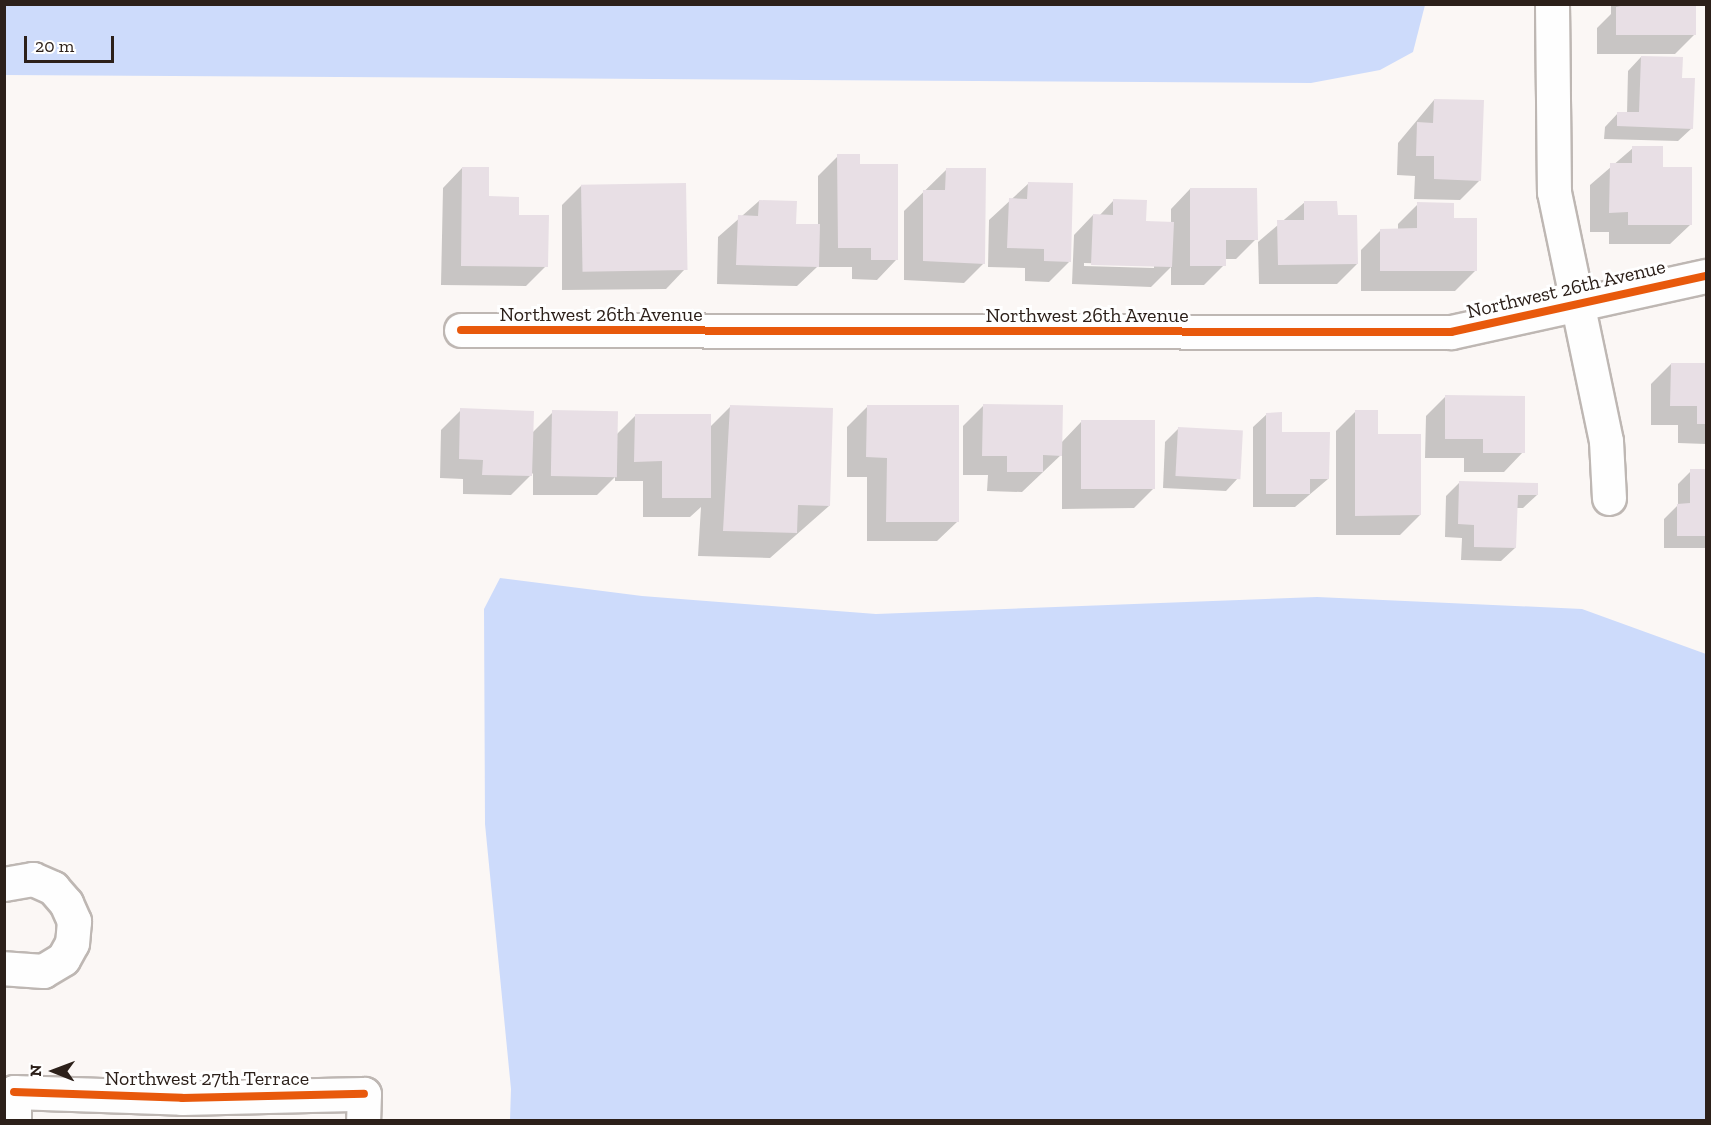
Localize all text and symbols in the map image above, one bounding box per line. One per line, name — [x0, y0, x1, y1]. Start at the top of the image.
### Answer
scale bar — [27, 24, 117, 62]
text: 20 m — [35, 35, 74, 57]
street label: Northwest 26th Avenue — [1464, 254, 1668, 324]
street label: Northwest 26th Avenue — [499, 302, 703, 326]
street label: Northwest 26th Avenue — [985, 303, 1189, 327]
north arrow — [24, 1041, 84, 1101]
text: N — [26, 1064, 45, 1077]
street label: Northwest 27th Terrace — [105, 1066, 309, 1090]

